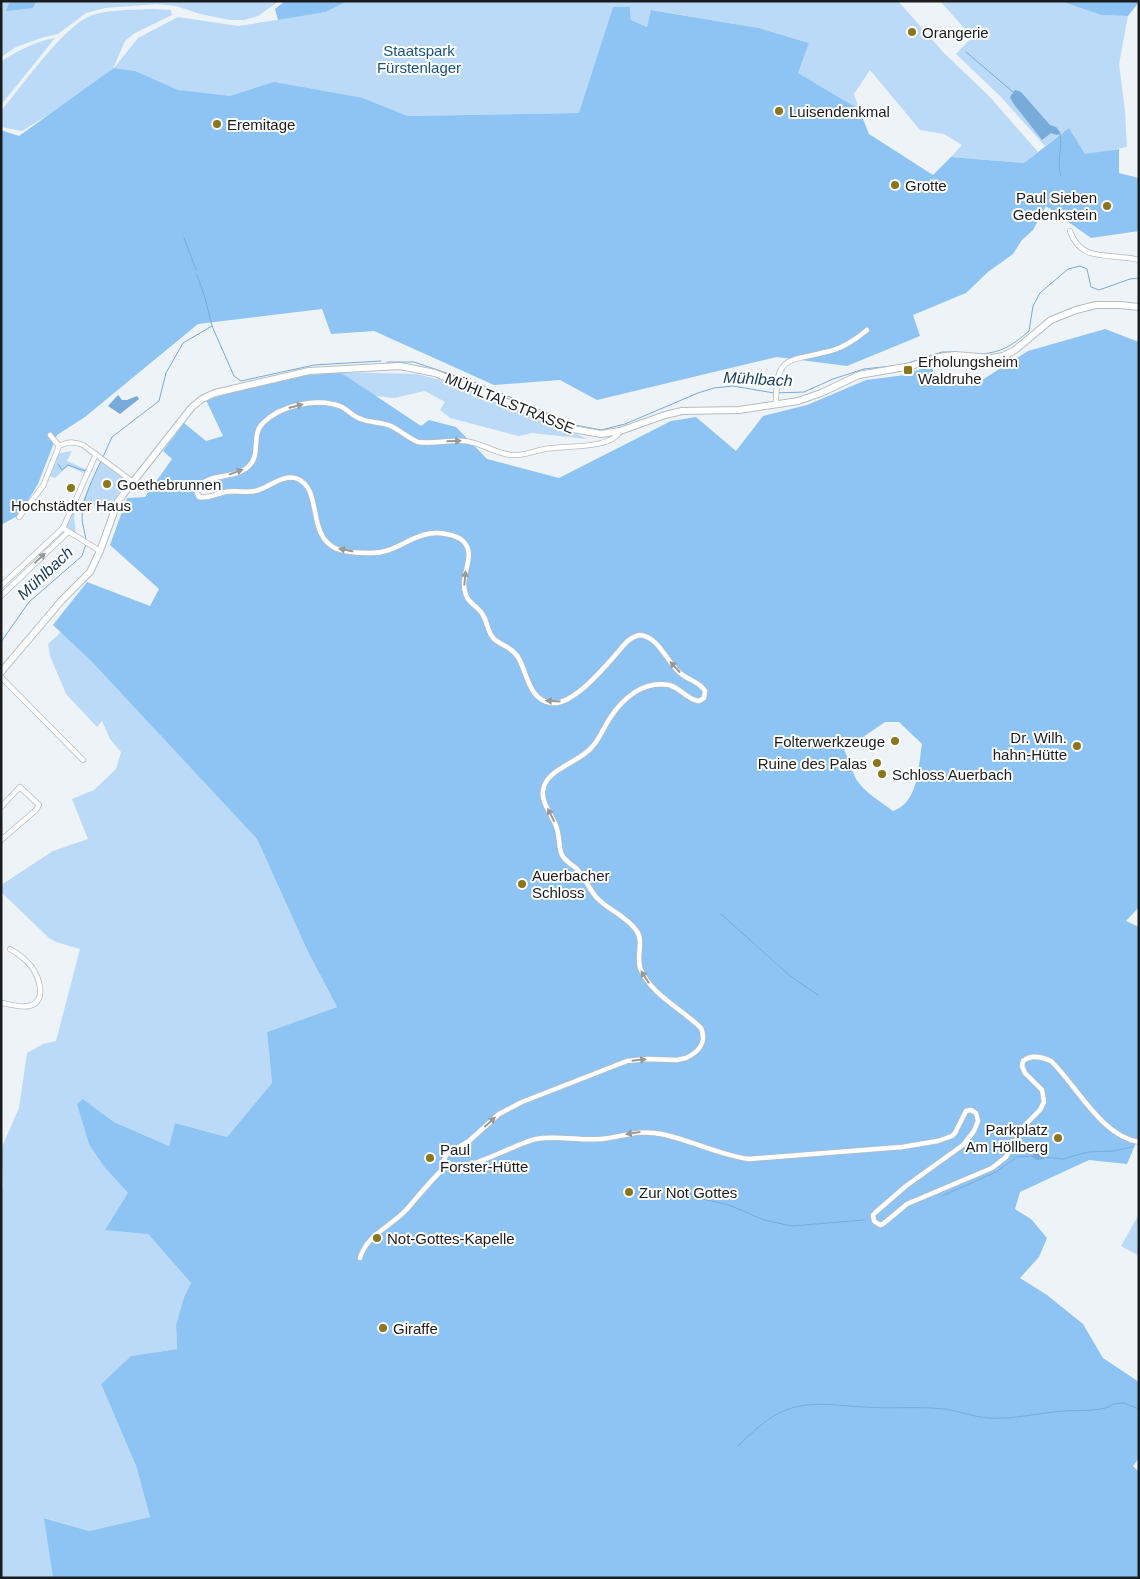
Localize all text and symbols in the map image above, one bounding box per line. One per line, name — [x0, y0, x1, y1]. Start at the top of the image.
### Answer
place label: Orangerie — [922, 24, 989, 41]
marker: Orangerie — [906, 26, 918, 38]
park label: Staatspark Fürstenlager — [377, 42, 461, 76]
place label: Luisendenkmal — [789, 103, 890, 120]
marker: Luisendenkmal — [773, 105, 785, 117]
place label: Eremitage — [227, 116, 295, 133]
marker: Eremitage — [211, 118, 223, 130]
place label: Grotte — [905, 177, 947, 194]
marker: Grotte — [889, 179, 901, 191]
place label: Paul Sieben Gedenkstein — [1013, 189, 1097, 223]
marker: Paul Sieben Gedenkstein — [1101, 200, 1113, 212]
place label: Erholungsheim Waldruhe — [918, 353, 1018, 387]
marker: Erholungsheim Waldruhe — [902, 364, 914, 376]
street label: MÜHLTALSTRASSE — [443, 369, 577, 437]
water label: Mühlbach — [723, 369, 793, 389]
one-way arrow — [289, 402, 304, 410]
one-way arrow — [446, 437, 462, 445]
one-way arrow — [229, 468, 244, 475]
place label: Goethebrunnen — [117, 476, 221, 493]
marker: Goethebrunnen — [101, 478, 113, 490]
marker: Hochstädter Haus — [65, 482, 77, 494]
place label: Hochstädter Haus — [11, 497, 131, 514]
water label: Mühlbach — [14, 543, 76, 603]
one-way arrow — [337, 546, 353, 554]
one-way arrow — [33, 552, 45, 564]
one-way arrow — [461, 569, 469, 585]
one-way arrow — [669, 661, 681, 673]
one-way arrow — [544, 697, 560, 705]
place label: Dr. Wilh. hahn-Hütte — [993, 729, 1067, 763]
place label: Folterwerkzeuge — [774, 733, 885, 750]
marker: Folterwerkzeuge — [889, 735, 901, 747]
marker: Dr. Wilh. hahn-Hütte — [1071, 740, 1083, 752]
place label: Ruine des Palas — [758, 755, 867, 772]
marker: Ruine des Palas — [871, 757, 883, 769]
place label: Schloss Auerbach — [892, 766, 1012, 783]
marker: Schloss Auerbach — [876, 768, 888, 780]
one-way arrow — [547, 807, 555, 822]
place label: Auerbacher Schloss — [532, 867, 610, 901]
marker: Auerbacher Schloss — [516, 878, 528, 890]
one-way arrow — [641, 970, 650, 984]
one-way arrow — [631, 1055, 647, 1063]
one-way arrow — [484, 1117, 497, 1128]
place label: Parkplatz Am Höllberg — [965, 1121, 1048, 1155]
one-way arrow — [625, 1129, 641, 1137]
marker: Parkplatz Am Höllberg — [1052, 1132, 1064, 1144]
place label: Paul Forster-Hütte — [440, 1141, 528, 1175]
marker: Paul Forster-Hütte — [424, 1152, 436, 1164]
place label: Zur Not Gottes — [639, 1184, 737, 1201]
marker: Zur Not Gottes — [623, 1186, 635, 1198]
place label: Not-Gottes-Kapelle — [387, 1230, 515, 1247]
marker: Not-Gottes-Kapelle — [371, 1232, 383, 1244]
place label: Giraffe — [393, 1320, 438, 1337]
marker: Giraffe — [377, 1322, 389, 1334]

